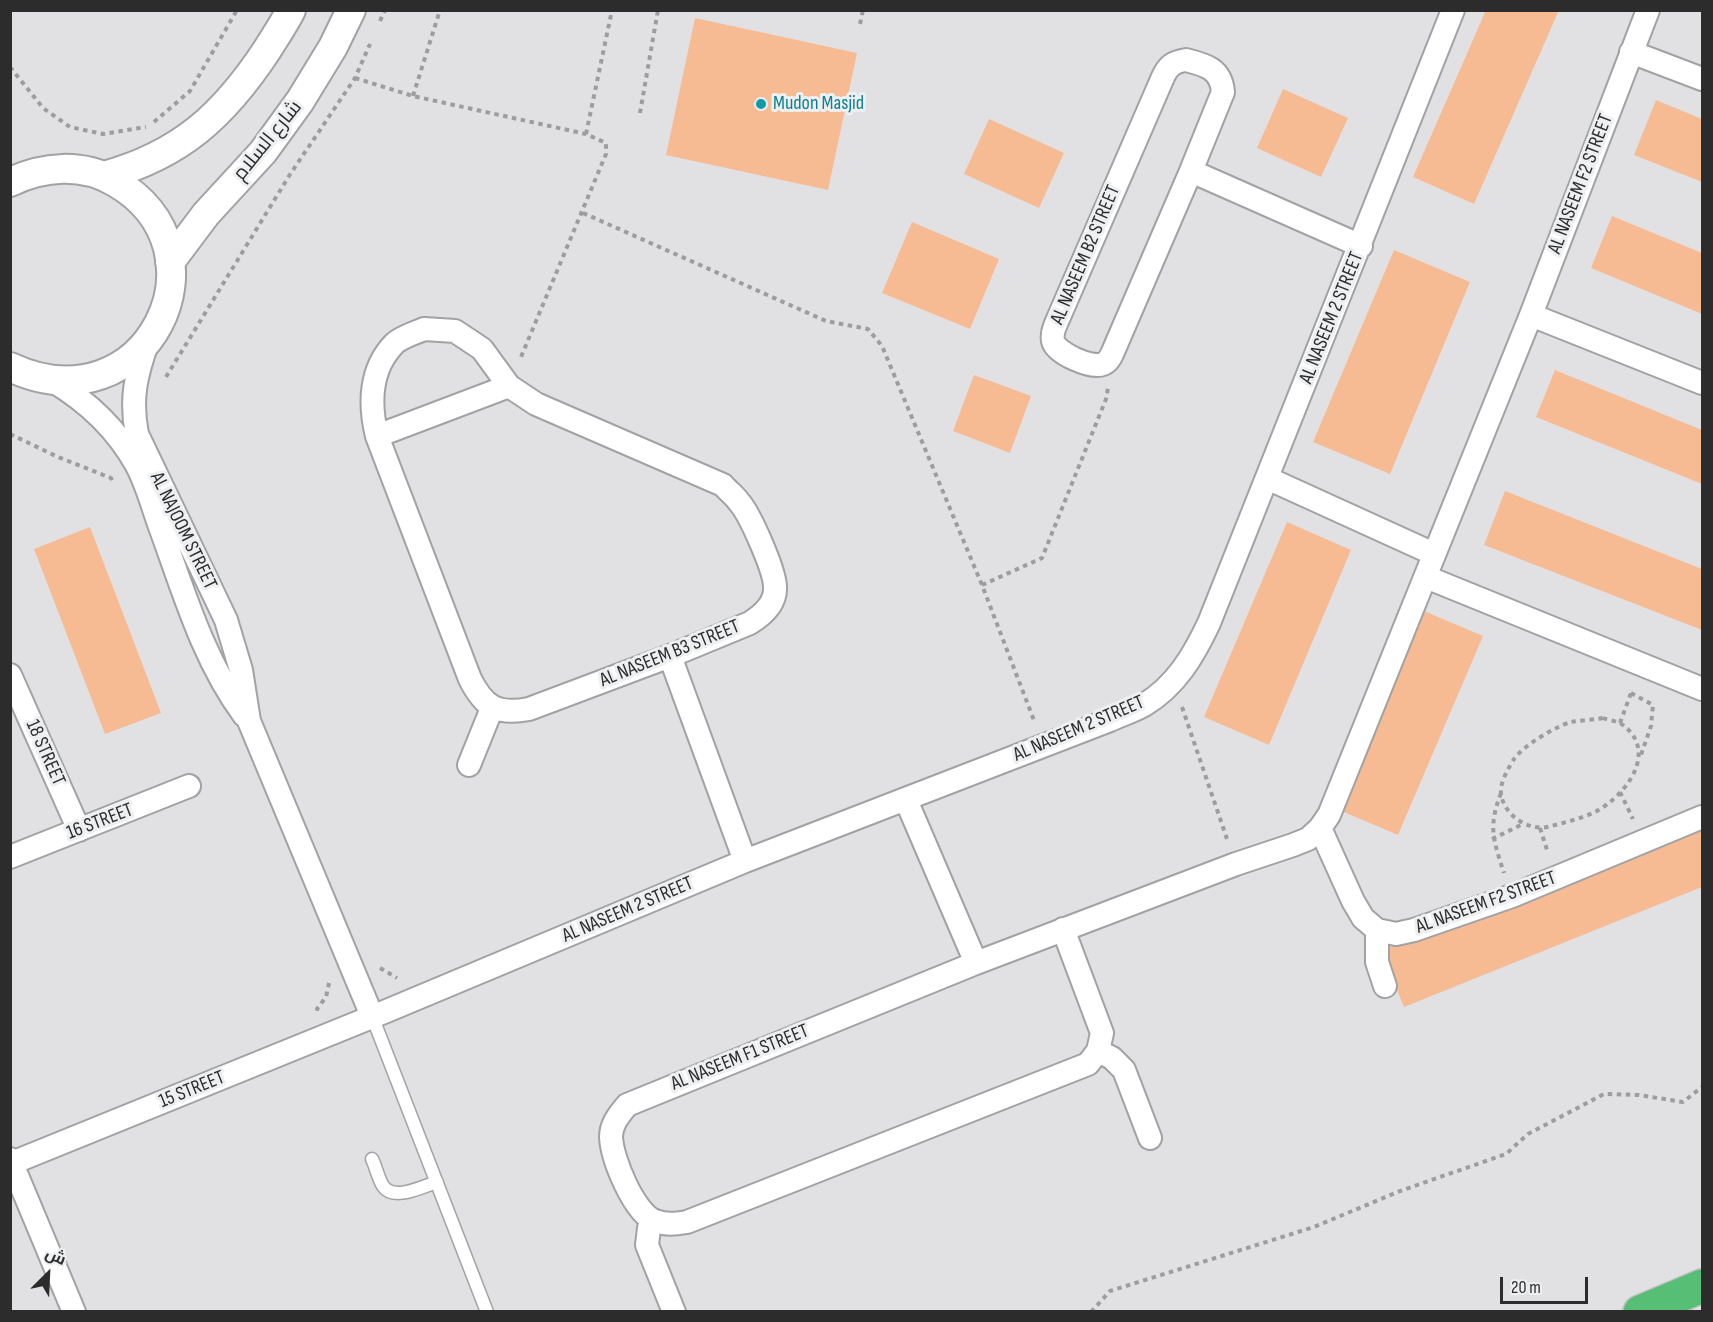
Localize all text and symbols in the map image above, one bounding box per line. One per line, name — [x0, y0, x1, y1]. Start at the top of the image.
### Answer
place label: Mudon Masjid — [773, 92, 864, 116]
street label: شارع السلام — [228, 96, 308, 186]
marker: Mudon Masjid — [754, 97, 768, 111]
street label: AL NASEEM F2 STREET — [1543, 111, 1619, 257]
street label: AL NASEEM B2 STREET — [1046, 182, 1126, 328]
street label: AL NASEEM 2 STREET — [1295, 249, 1369, 387]
street label: AL NAJOOM STREET — [144, 468, 222, 594]
street label: AL NASEEM B3 STREET — [597, 615, 743, 693]
street label: AL NASEEM 2 STREET — [1010, 691, 1148, 767]
street label: 18 STREET — [20, 716, 70, 790]
street label: 16 STREET — [63, 798, 137, 846]
street label: AL NASEEM F2 STREET — [1413, 866, 1559, 940]
street label: AL NASEEM 2 STREET — [559, 872, 697, 948]
street label: AL NASEEM F1 STREET — [668, 1019, 812, 1097]
street label: 15 STREET — [156, 1066, 228, 1114]
north arrow — [18, 1244, 78, 1304]
text: ش — [42, 1244, 69, 1270]
scale bar — [1503, 1265, 1592, 1303]
text: 20 m — [1511, 1277, 1541, 1298]

